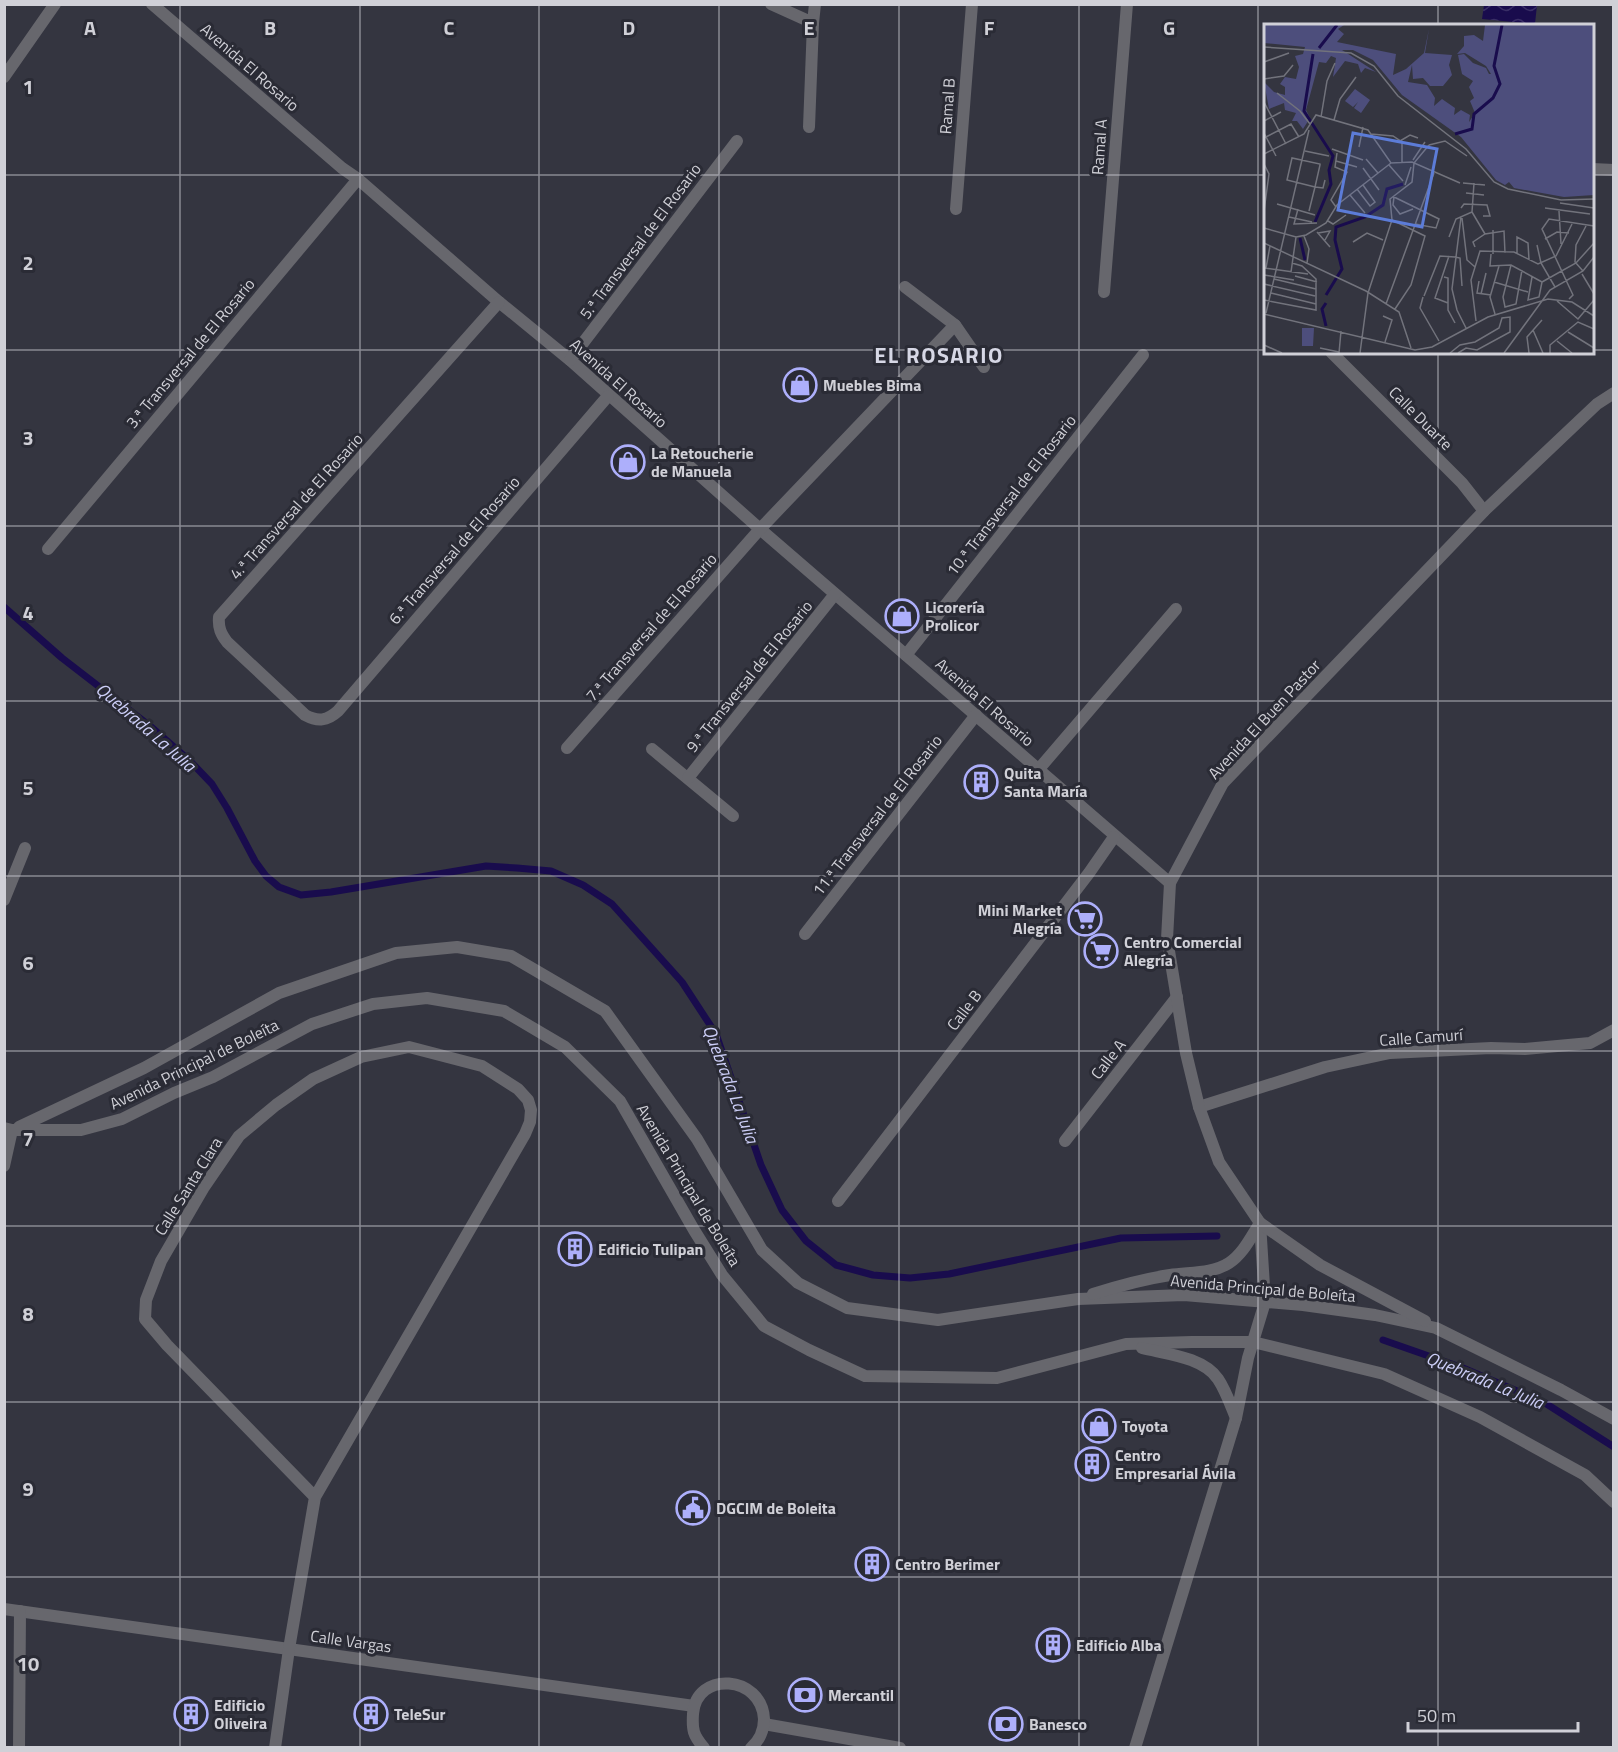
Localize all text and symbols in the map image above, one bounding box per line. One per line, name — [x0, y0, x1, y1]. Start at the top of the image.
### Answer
text: A — [84, 12, 96, 43]
text: B — [264, 12, 276, 43]
text: C — [444, 12, 455, 43]
text: D — [623, 12, 635, 43]
text: E — [803, 12, 815, 43]
text: F — [984, 12, 995, 43]
text: G — [1163, 12, 1175, 43]
street label: Avenida El Rosario — [195, 17, 305, 117]
inset map — [1264, 24, 1594, 354]
text: 1 — [22, 71, 34, 102]
street label: Ramal B — [933, 77, 961, 135]
street label: Ramal A — [1085, 118, 1113, 176]
street label: 5.ª Transversal de El Rosario — [573, 158, 707, 324]
text: 2 — [22, 247, 34, 278]
street label: 3.ª Transversal de El Rosario — [120, 273, 260, 433]
street label: Avenida El Rosario — [565, 333, 673, 433]
district label: EL ROSARIO — [874, 338, 1004, 372]
shop icon: Muebles Bima — [782, 367, 818, 403]
place label: Muebles Bima — [823, 373, 921, 397]
street label: Calle Duarte — [1384, 381, 1458, 455]
street label: 10.ª Transversal de El Rosario — [940, 409, 1082, 581]
text: 3 — [22, 422, 34, 453]
street label: 4.ª Transversal de El Rosario — [224, 427, 368, 585]
place label: La Retoucherie de Manuela — [651, 441, 754, 483]
shop icon: La Retoucherie de Manuela — [610, 444, 646, 480]
street label: 6.ª Transversal de El Rosario — [383, 471, 525, 629]
street label: 7.ª Transversal de El Rosario — [580, 548, 722, 706]
street label: 9.ª Transversal de El Rosario — [680, 595, 818, 757]
place label: Licorería Prolicor — [925, 595, 985, 637]
text: 4 — [22, 597, 34, 628]
shop icon: Licorería Prolicor — [884, 598, 920, 634]
street label: Avenida El Rosario — [930, 652, 1040, 752]
street label: Avenida El Buen Pastor — [1202, 653, 1326, 784]
water label: Quebrada La Julia — [90, 676, 203, 779]
street label: 11.ª Transversal de El Rosario — [806, 729, 948, 901]
place label: Quita Santa María — [1004, 761, 1087, 803]
building icon: Quita Santa María — [963, 764, 999, 800]
text: 5 — [22, 772, 34, 803]
place label: Mini Market Alegría — [978, 898, 1062, 940]
supermarket icon: Mini Market Alegría — [1067, 901, 1103, 937]
place label: Centro Comercial Alegría — [1124, 930, 1242, 972]
supermarket icon: Centro Comercial Alegría — [1083, 933, 1119, 969]
text: 6 — [22, 947, 34, 978]
street label: Calle B — [941, 984, 987, 1035]
street label: Avenida Principal de Boleíta — [105, 1013, 283, 1115]
water label: Quebrada La Julia — [696, 1021, 766, 1148]
street label: Calle Camurí — [1379, 1022, 1465, 1052]
street label: Calle A — [1085, 1033, 1132, 1084]
street label: Avenida Principal de Boleíta — [631, 1099, 747, 1271]
text: 7 — [22, 1123, 34, 1154]
street label: Calle Santa Clara — [148, 1132, 228, 1240]
building icon: Edificio Tulipan — [557, 1231, 593, 1267]
place label: Edificio Tulipan — [598, 1237, 703, 1261]
street label: Avenida Principal de Boleíta — [1170, 1268, 1356, 1308]
text: 8 — [22, 1298, 34, 1329]
water label: Quebrada La Julia — [1422, 1344, 1549, 1416]
shop icon: Toyota — [1081, 1408, 1117, 1444]
place label: Toyota — [1122, 1414, 1168, 1438]
place label: Centro Empresarial Ávila — [1115, 1443, 1236, 1485]
building icon: Centro Empresarial Ávila — [1074, 1446, 1110, 1482]
text: 9 — [22, 1473, 34, 1504]
public building icon: DGCIM de Boleita — [675, 1490, 711, 1526]
place label: DGCIM de Boleita — [716, 1496, 836, 1520]
building icon: Centro Berimer — [854, 1546, 890, 1582]
place label: Centro Berimer — [895, 1552, 1000, 1576]
street label: Calle Vargas — [309, 1623, 393, 1659]
building icon: Edificio Alba — [1035, 1627, 1071, 1663]
place label: Edificio Alba — [1076, 1633, 1162, 1657]
text: 10 — [17, 1648, 39, 1679]
bank icon: Mercantil — [787, 1677, 823, 1713]
place label: Mercantil — [828, 1683, 894, 1707]
place label: Edificio Oliveira — [214, 1693, 267, 1735]
scale bar — [1408, 1695, 1578, 1733]
building icon: Edificio Oliveira — [173, 1696, 209, 1732]
building icon: TeleSur — [353, 1696, 389, 1732]
place label: TeleSur — [394, 1702, 446, 1726]
text: 50 m — [1417, 1702, 1456, 1729]
bank icon: Banesco — [988, 1706, 1024, 1742]
place label: Banesco — [1029, 1712, 1087, 1736]

